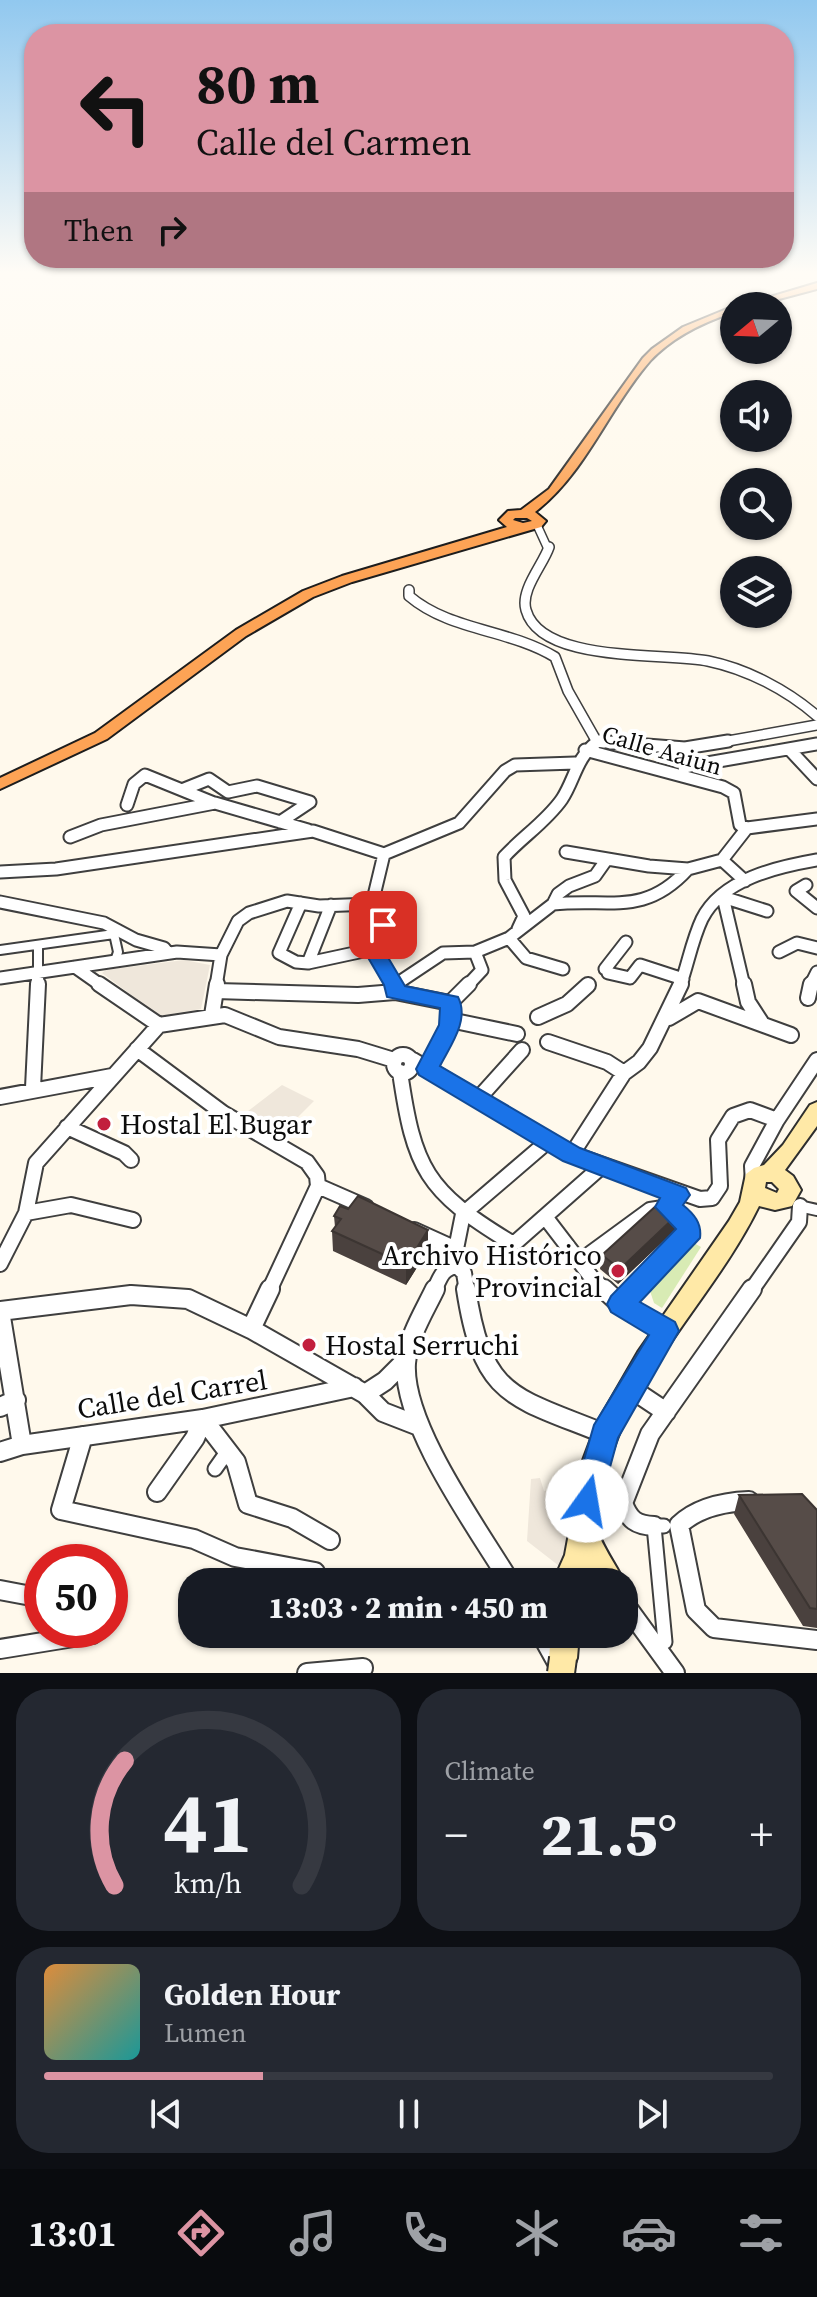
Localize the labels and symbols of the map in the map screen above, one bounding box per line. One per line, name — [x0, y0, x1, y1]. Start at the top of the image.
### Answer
north arrow — [720, 292, 792, 364]
street label: Calle Aaiun — [598, 717, 726, 783]
pin — [349, 891, 417, 959]
place label: Hostal El Bugar — [120, 1105, 312, 1143]
marker: Hostal El Bugar — [95, 1115, 113, 1133]
place label: Archivo Histórico Provincial — [382, 1236, 602, 1306]
marker: Archivo Histórico Provincial — [609, 1262, 627, 1280]
place label: Hostal Serruchi — [325, 1326, 519, 1364]
marker: Hostal Serruchi — [300, 1336, 318, 1354]
street label: Calle del Carrel — [74, 1360, 270, 1428]
position arrow — [545, 1459, 629, 1543]
speed limit sign: 50 — [24, 1544, 128, 1648]

